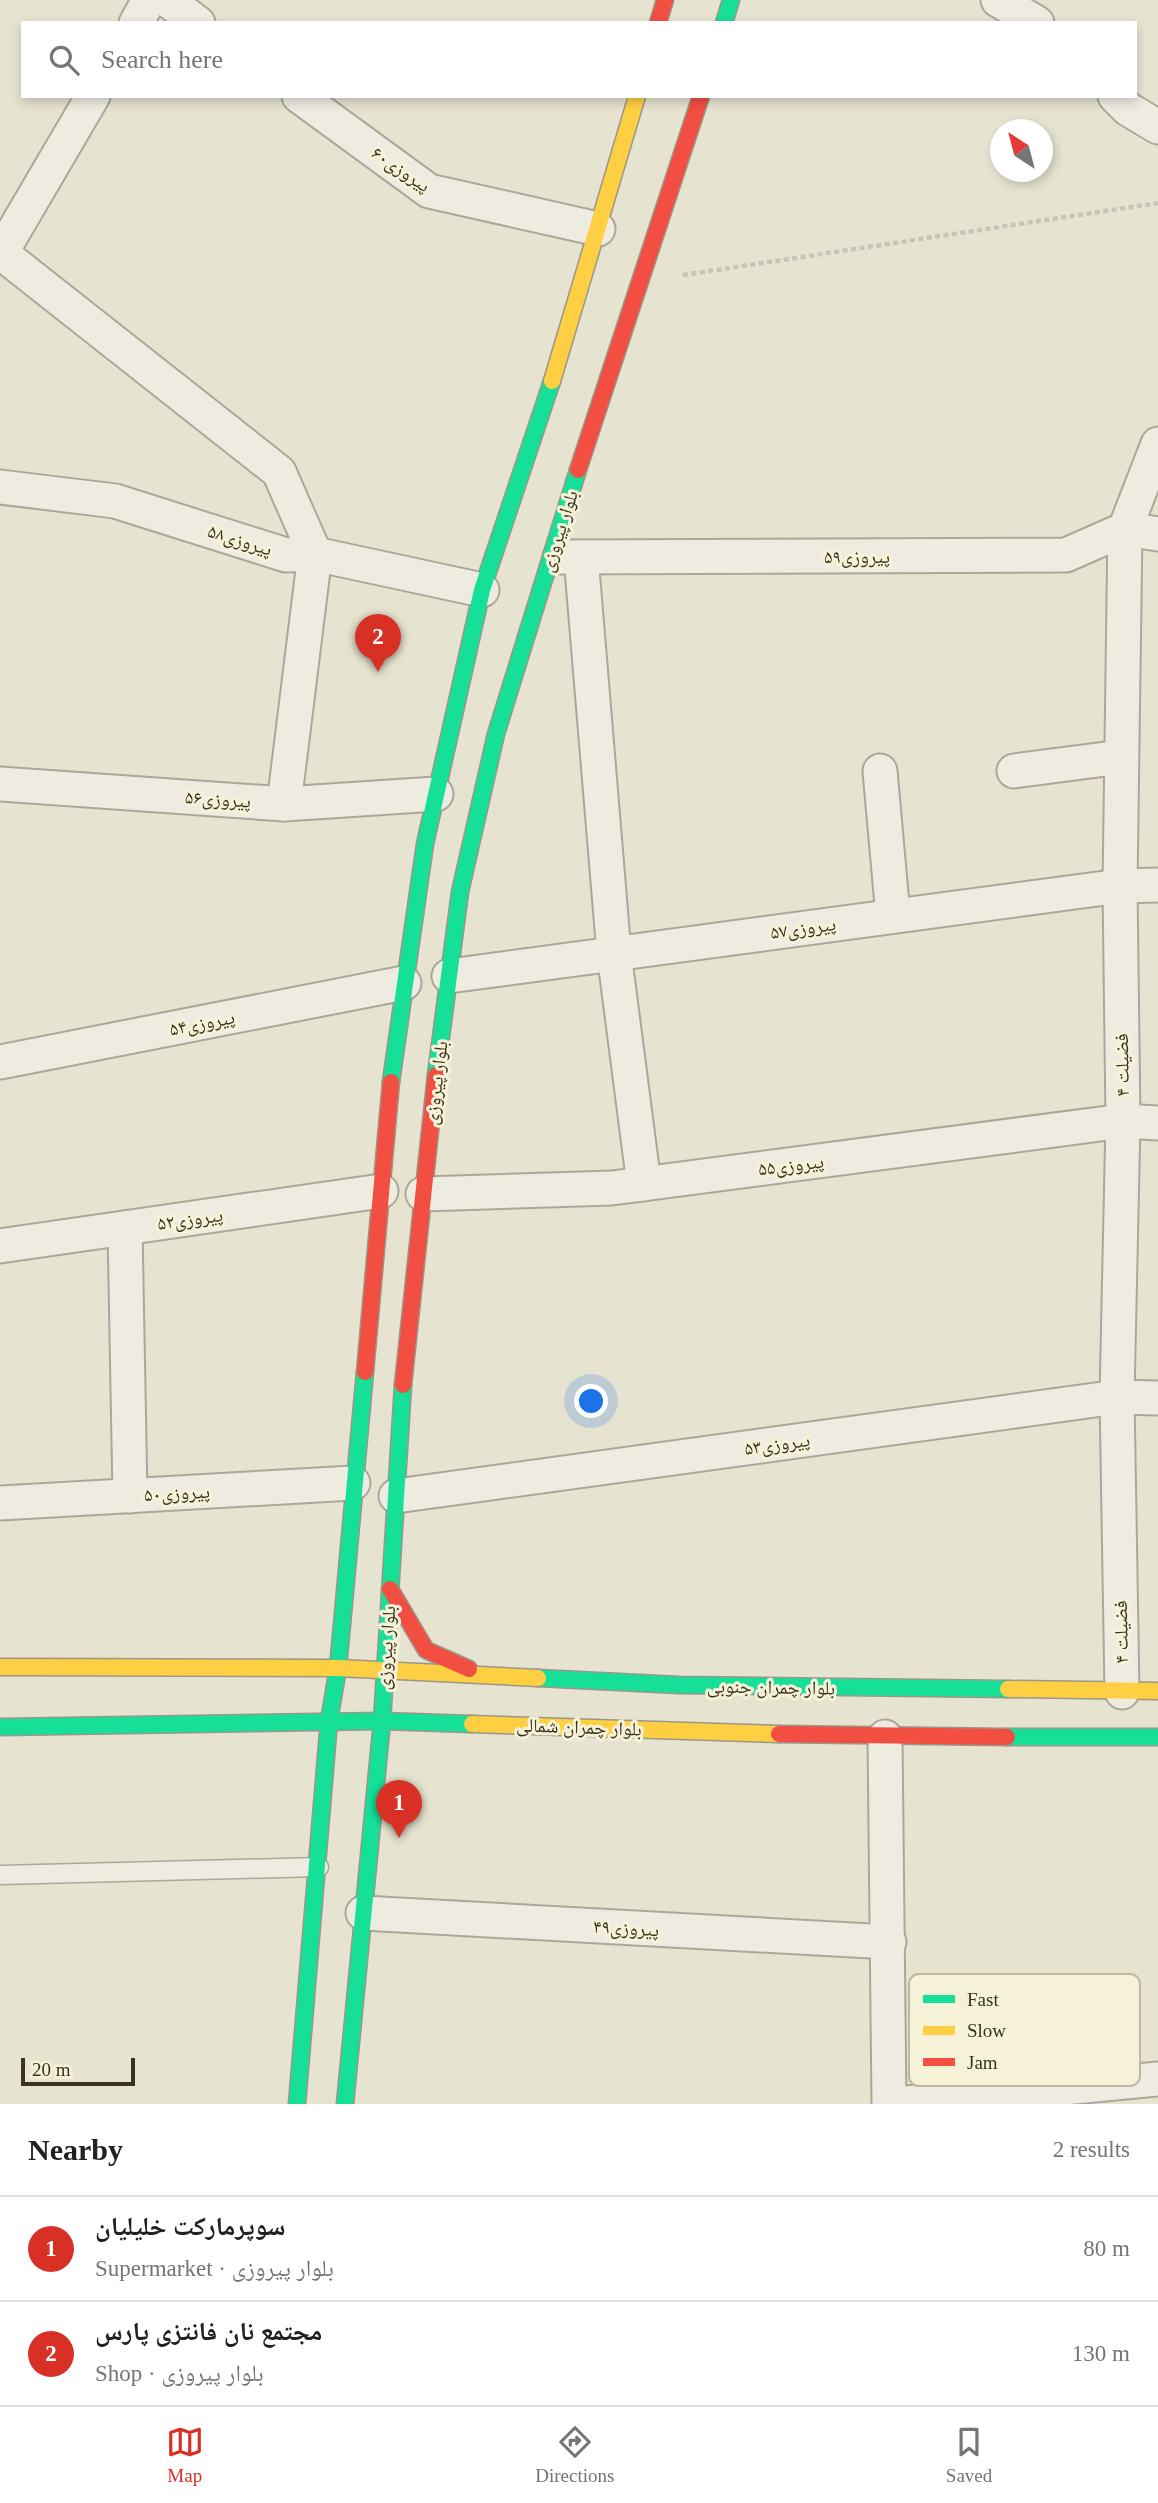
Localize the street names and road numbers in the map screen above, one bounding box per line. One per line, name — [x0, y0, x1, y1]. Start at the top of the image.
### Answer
street label: پیروزی۶۰ — [367, 142, 434, 197]
street label: بلوار پیروزی — [536, 488, 583, 575]
street label: پیروزی۵۸ — [205, 520, 275, 561]
street label: پیروزی۵۹ — [824, 546, 890, 568]
street label: پیروزی۵۶ — [184, 786, 252, 813]
street label: پیروزی۵۷ — [769, 913, 837, 944]
street label: پیروزی۵۴ — [168, 1006, 237, 1041]
street label: فضیلت ۴ — [1111, 1033, 1133, 1097]
street label: بلوار پیروزی — [420, 1040, 453, 1126]
street label: پیروزی۵۵ — [757, 1151, 825, 1181]
street label: پیروزی۵۲ — [156, 1204, 224, 1235]
street label: پیروزی۵۳ — [743, 1429, 811, 1460]
street label: پیروزی۵۰ — [143, 1481, 211, 1506]
street label: فضیلت ۴ — [1110, 1600, 1132, 1664]
street label: بلوار پیروزی — [373, 1605, 401, 1691]
street label: بلوار چمران جنوبی — [707, 1675, 835, 1700]
street label: بلوار چمران شمالی — [516, 1714, 642, 1741]
street label: پیروزی۴۹ — [592, 1916, 660, 1941]

